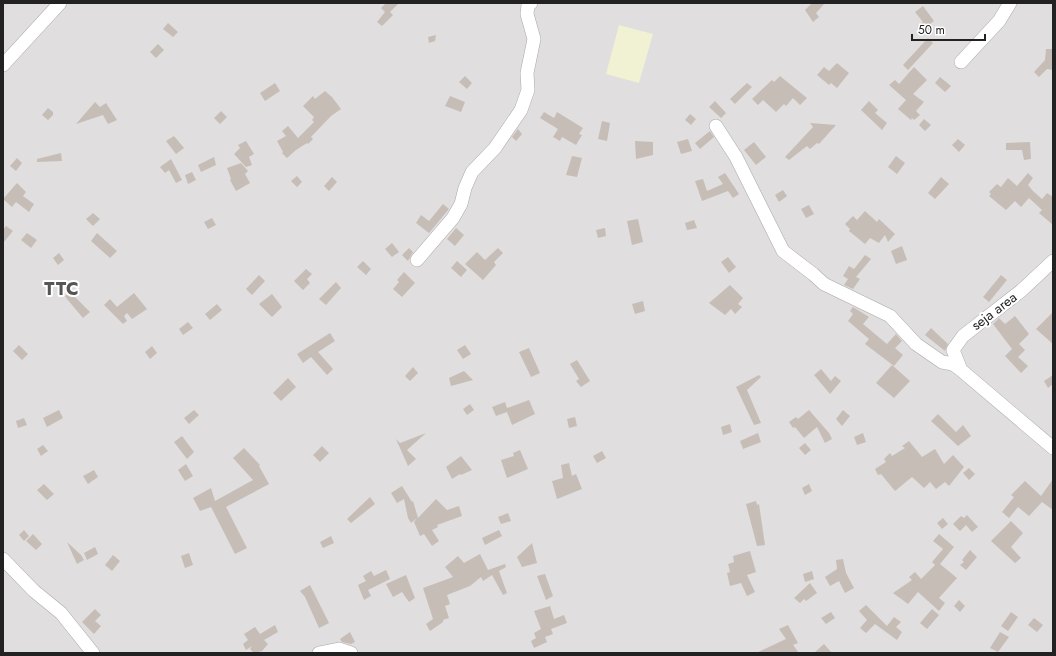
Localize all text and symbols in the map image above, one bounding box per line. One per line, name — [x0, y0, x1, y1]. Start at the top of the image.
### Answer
scale bar — [912, 16, 985, 42]
text: 50 m — [918, 21, 945, 39]
district label: TTC — [44, 276, 80, 302]
street label: seja area — [967, 287, 1021, 335]

